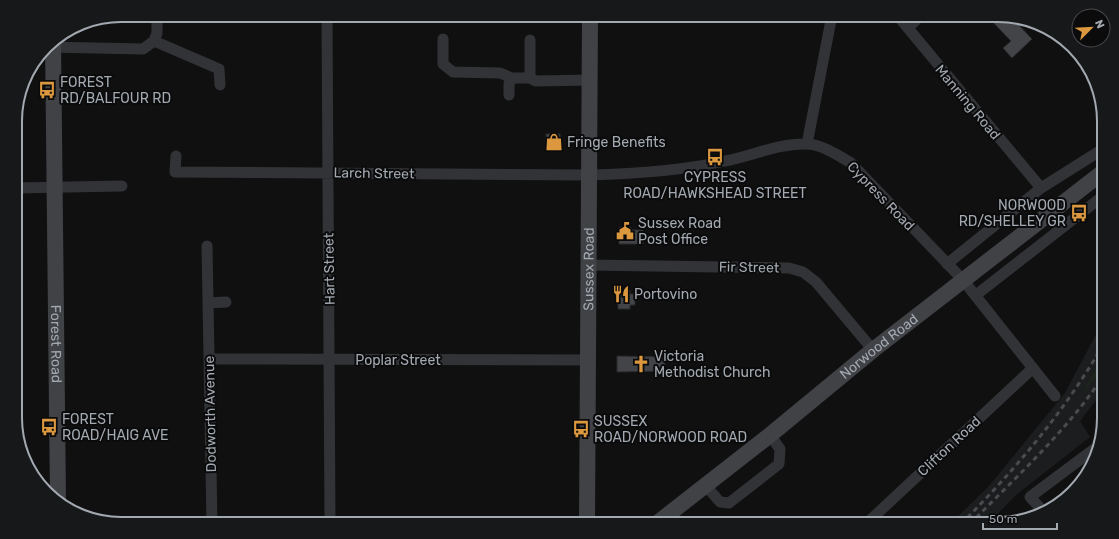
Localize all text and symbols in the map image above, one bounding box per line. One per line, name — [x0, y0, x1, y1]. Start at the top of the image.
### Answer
north arrow — [1071, 8, 1111, 48]
text: N — [1092, 18, 1107, 30]
street label: Manning Road — [931, 61, 1004, 143]
place label: FOREST RD/BALFOUR RD — [60, 74, 171, 107]
bus stop icon: FOREST RD/BALFOUR RD — [37, 80, 57, 100]
shop icon: Fringe Benefits — [544, 132, 564, 152]
place label: Fringe Benefits — [567, 134, 666, 151]
bus stop icon: CYPRESS ROAD/HAWKSHEAD STREET — [705, 147, 725, 167]
street label: Cypress Road — [844, 158, 918, 234]
street label: Larch Street — [333, 164, 415, 183]
place label: CYPRESS ROAD/HAWKSHEAD STREET — [623, 169, 807, 202]
place label: NORWOOD RD/SHELLEY GR — [959, 197, 1066, 230]
bus stop icon: NORWOOD RD/SHELLEY GR — [1069, 203, 1089, 223]
place label: Sussex Road Post Office — [638, 215, 721, 248]
public building icon: Sussex Road Post Office — [615, 221, 635, 241]
street label: Sussex Road — [580, 227, 598, 311]
street label: Hart Street — [320, 232, 339, 305]
street label: Fir Street — [719, 258, 780, 277]
restaurant icon: Portovino — [611, 284, 631, 304]
place label: Portovino — [634, 286, 697, 303]
street label: Forest Road — [47, 305, 65, 383]
street label: Norwood Road — [836, 310, 922, 383]
place label: Victoria Methodist Church — [654, 348, 770, 381]
street label: Poplar Street — [355, 352, 441, 369]
church icon: Victoria Methodist Church — [631, 354, 651, 374]
street label: Dodworth Avenue — [201, 355, 220, 472]
place label: FOREST ROAD/HAIG AVE — [62, 411, 169, 444]
place label: SUSSEX ROAD/NORWOOD ROAD — [594, 413, 747, 446]
street label: Clifton Road — [914, 413, 984, 480]
bus stop icon: FOREST ROAD/HAIG AVE — [39, 417, 59, 437]
bus stop icon: SUSSEX ROAD/NORWOOD ROAD — [571, 419, 591, 439]
scale bar — [983, 505, 1057, 531]
text: 50 m — [989, 512, 1017, 526]

